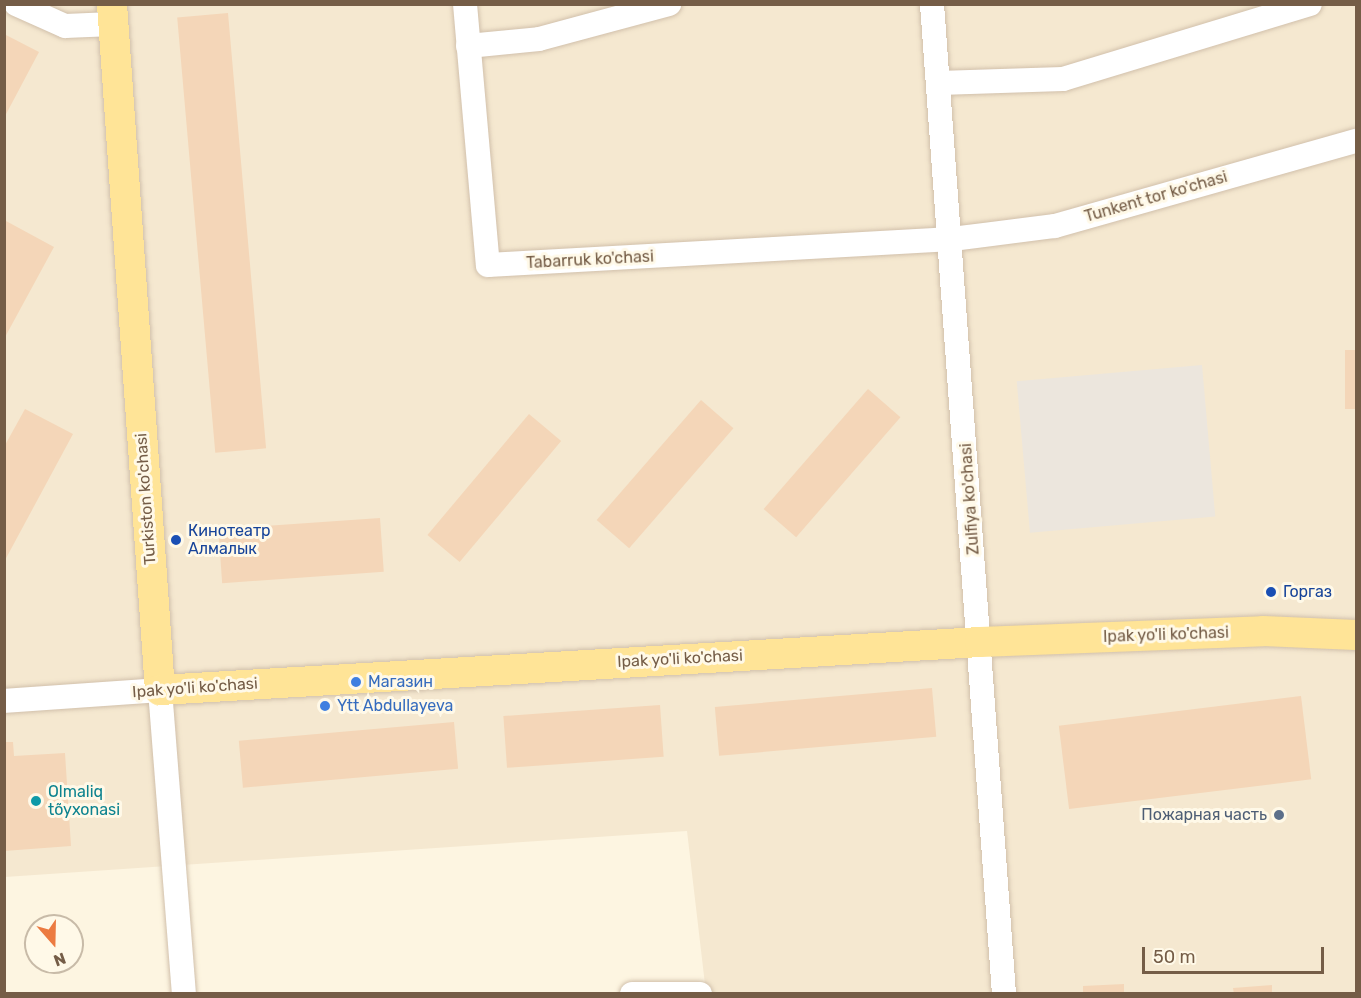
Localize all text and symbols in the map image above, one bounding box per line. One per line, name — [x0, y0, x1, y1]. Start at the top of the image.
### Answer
street label: Tunkent tor ko'chasi — [1082, 167, 1230, 227]
street label: Tabarruk ko'chasi — [526, 247, 654, 273]
street label: Turkiston ko'chasi — [132, 432, 160, 566]
street label: Zulfiya ko'chasi — [957, 442, 983, 556]
place label: Кинотеатр Алмалык — [188, 521, 271, 559]
marker: Кинотеатр Алмалык — [169, 533, 183, 547]
place label: Горгаз — [1283, 582, 1332, 602]
marker: Горгаз — [1264, 585, 1278, 599]
street label: Ipak yo'li ko'chasi — [1103, 623, 1229, 647]
street label: Ipak yo'li ko'chasi — [616, 646, 744, 672]
place label: Магазин — [368, 672, 433, 692]
street label: Ipak yo'li ko'chasi — [131, 674, 259, 702]
marker: Магазин — [349, 675, 363, 689]
place label: Ytt Abdullayeva — [337, 696, 454, 716]
marker: Ytt Abdullayeva — [318, 699, 332, 713]
place label: Olmaliq tõyxonasi — [48, 782, 120, 820]
marker: Olmaliq tõyxonasi — [29, 794, 43, 808]
place label: Пожарная часть — [1141, 805, 1267, 825]
marker: Пожарная часть — [1272, 808, 1286, 822]
north arrow — [24, 914, 84, 974]
scale bar — [1145, 935, 1326, 973]
text: 50 m — [1153, 946, 1196, 968]
text: N — [51, 949, 68, 970]

